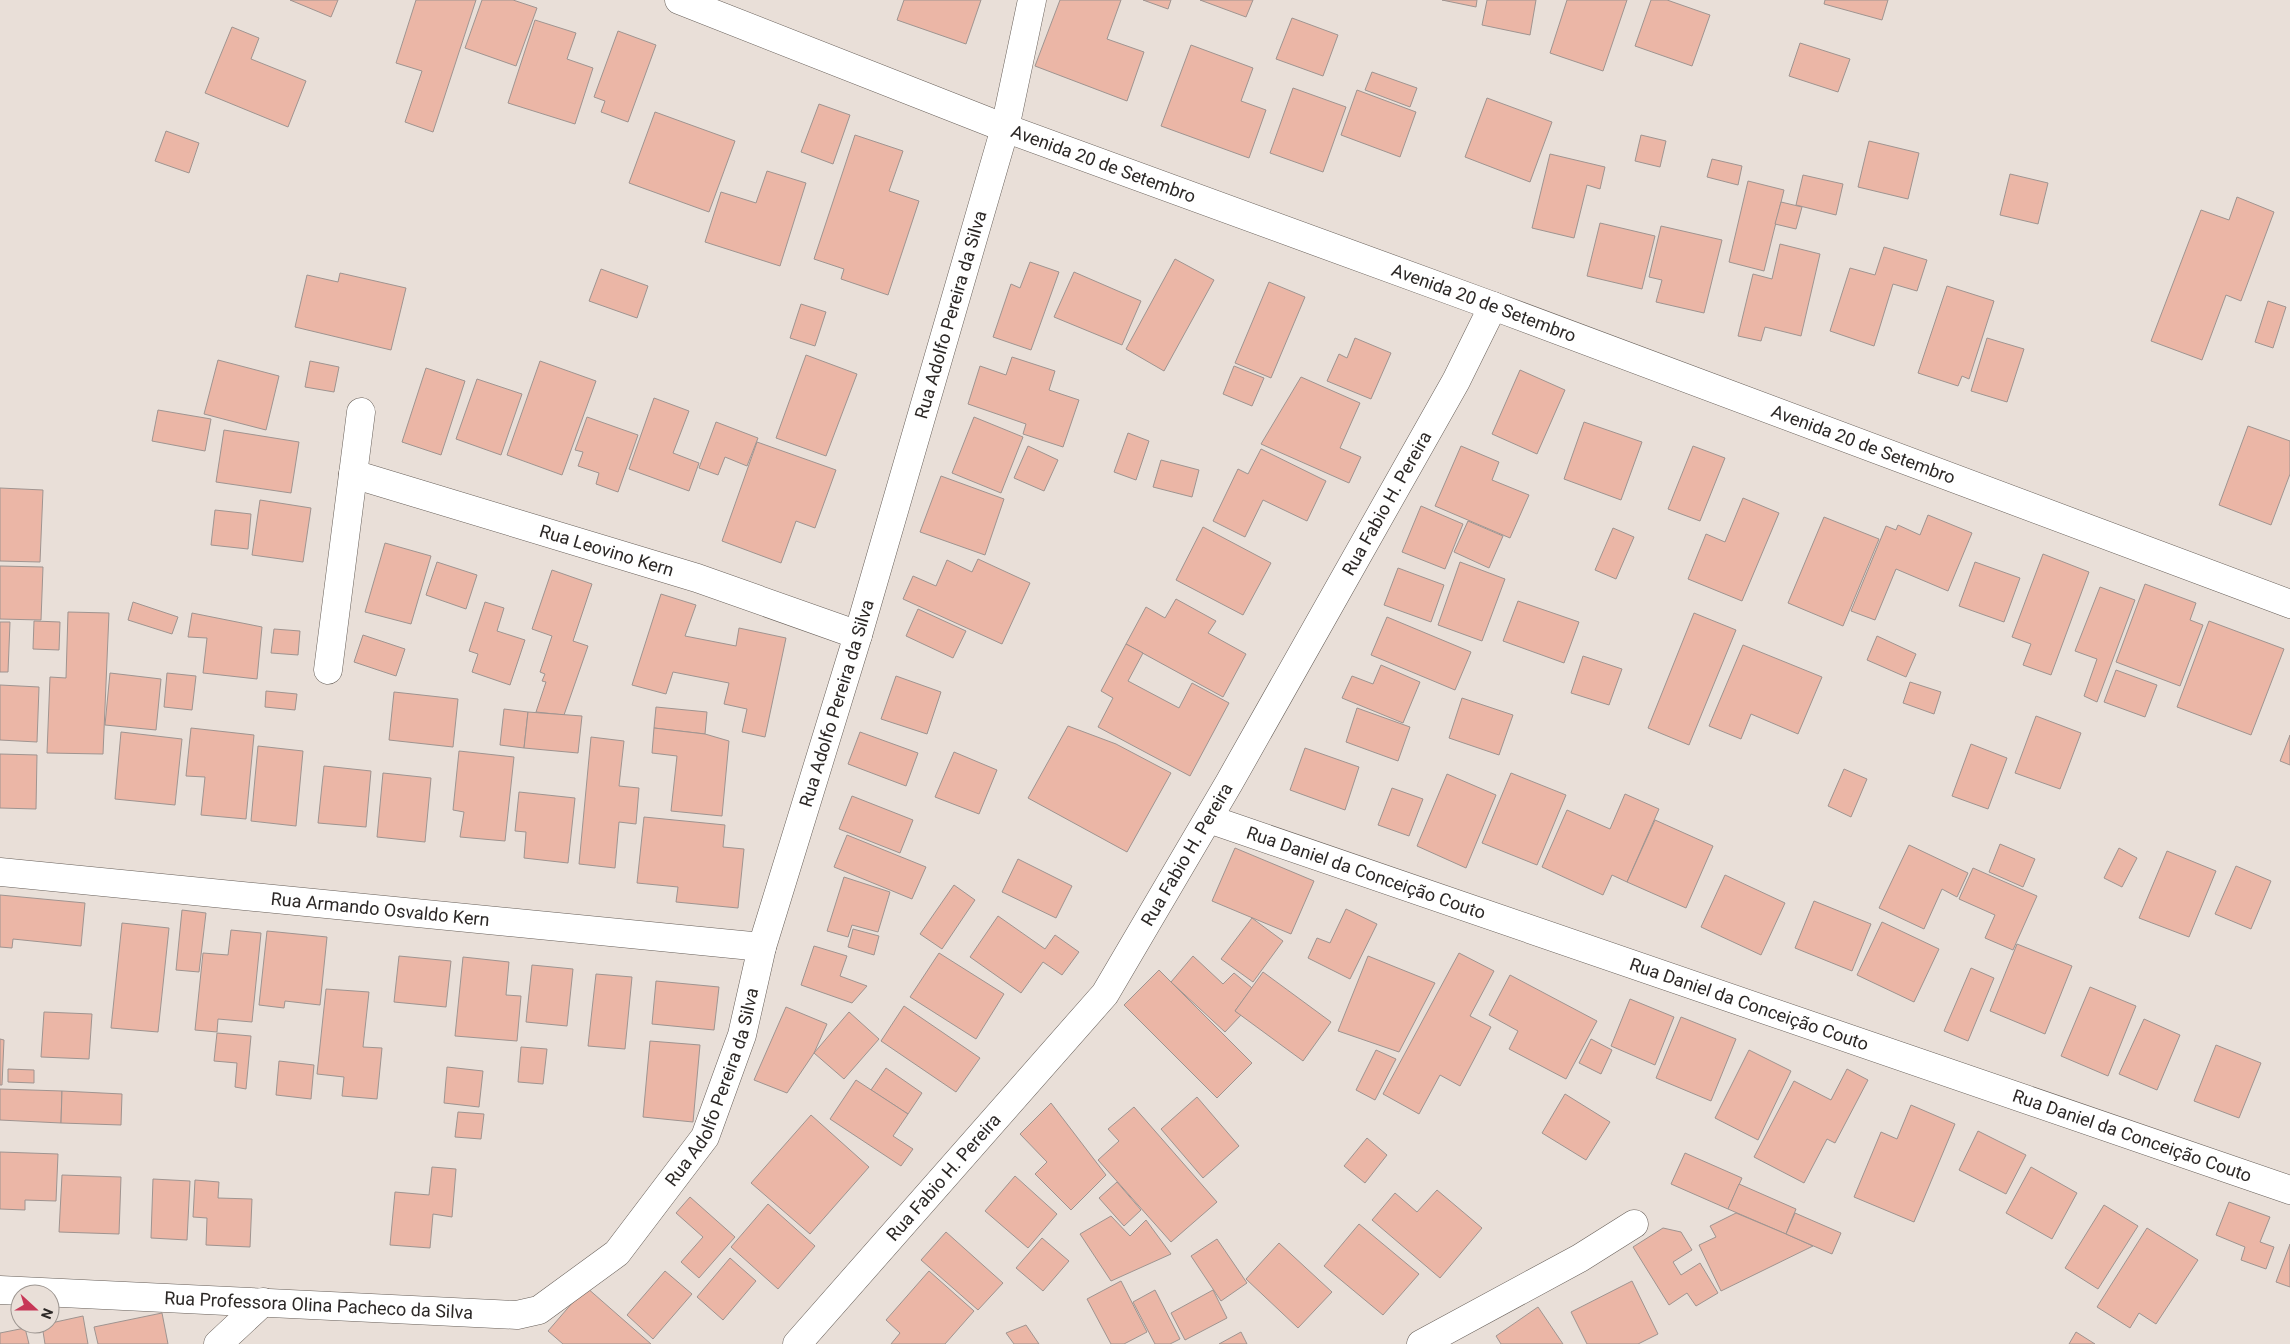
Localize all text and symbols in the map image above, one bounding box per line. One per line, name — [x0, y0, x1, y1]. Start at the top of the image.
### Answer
street label: Avenida 20 de Setembro — [1008, 120, 1199, 207]
street label: Rua Adolfo Pereira da Silva — [910, 208, 991, 421]
street label: Avenida 20 de Setembro — [1389, 259, 1579, 346]
street label: Avenida 20 de Setembro — [1769, 400, 1958, 488]
street label: Rua Fabio H. Pereira — [1337, 427, 1435, 579]
street label: Rua Leovino Kern — [537, 520, 676, 580]
street label: Rua Adolfo Pereira da Silva — [795, 597, 878, 809]
street label: Rua Fabio H. Pereira — [1136, 779, 1237, 930]
street label: Rua Daniel da Conceição Couto — [1244, 822, 1488, 923]
street label: Rua Armando Osvaldo Kern — [270, 888, 491, 930]
street label: Rua Daniel da Conceição Couto — [1627, 953, 1871, 1055]
street label: Rua Adolfo Pereira da Silva — [660, 986, 762, 1190]
street label: Rua Daniel da Conceição Couto — [2010, 1085, 2255, 1186]
street label: Rua Fabio H. Pereira — [882, 1109, 1005, 1245]
north arrow — [10, 1284, 60, 1334]
street label: Rua Professora Olina Pacheco da Silva — [164, 1287, 474, 1323]
text: N — [38, 1306, 56, 1321]

